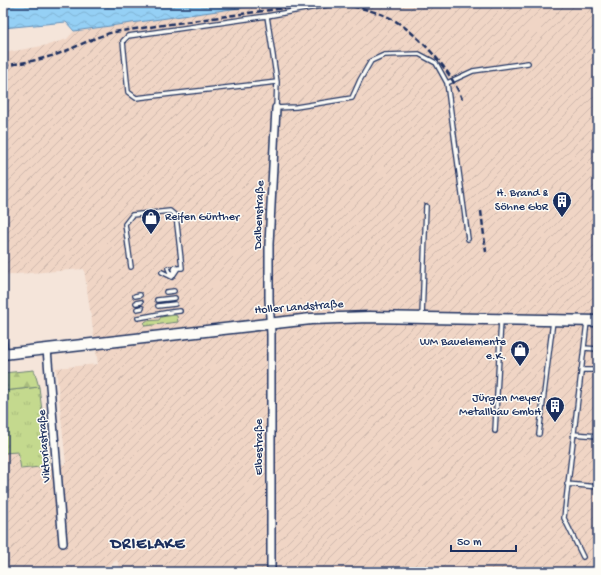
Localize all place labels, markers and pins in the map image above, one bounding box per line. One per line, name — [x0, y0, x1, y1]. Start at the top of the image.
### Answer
place label: H. Brand & Söhne GbR — [495, 187, 549, 215]
building icon: H. Brand & Söhne GbR — [551, 190, 573, 218]
shop icon: Reifen Günther — [140, 207, 162, 235]
place label: Reifen Günther — [165, 211, 241, 225]
place label: WM Bauelemente e.K. — [420, 336, 507, 364]
shop icon: WM Bauelemente e.K. — [509, 339, 531, 367]
place label: Jürgen Meyer Metallbau GmbH — [459, 392, 543, 420]
building icon: Jürgen Meyer Metallbau GmbH — [544, 395, 566, 423]

